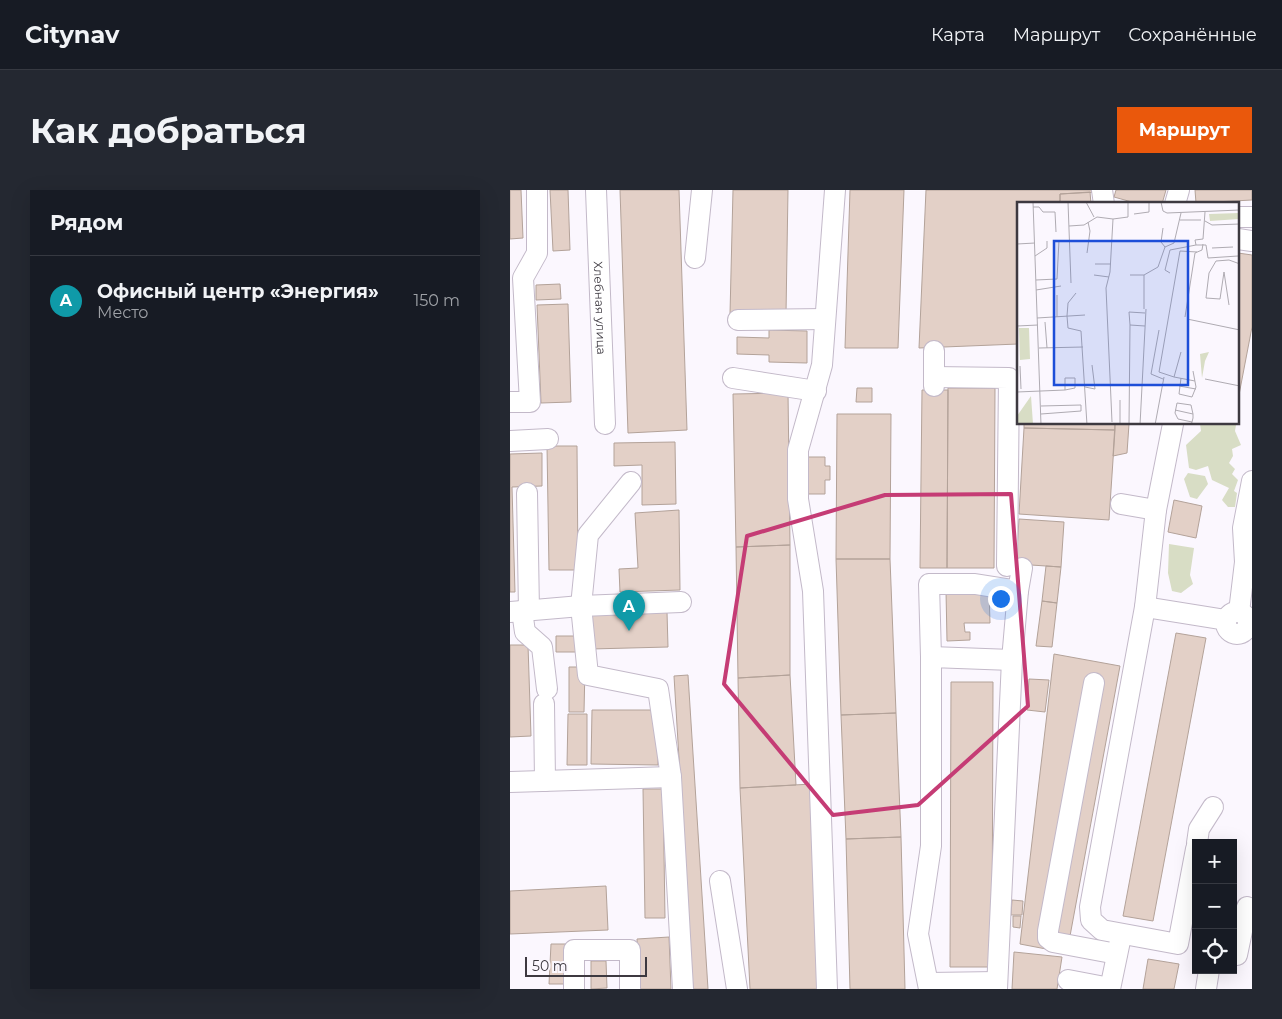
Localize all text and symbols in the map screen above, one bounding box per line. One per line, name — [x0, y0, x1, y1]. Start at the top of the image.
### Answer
text: Citynav — [25, 20, 119, 49]
text: Карта — [931, 24, 985, 46]
text: Маршрут — [1013, 24, 1100, 46]
text: Сохранённые — [1128, 24, 1257, 46]
button: Маршрут — [1117, 107, 1252, 153]
text: Как добраться — [30, 109, 307, 152]
inset map — [1017, 202, 1239, 425]
text: Рядом — [50, 210, 123, 235]
street label: Хлебная улица — [591, 261, 610, 355]
text: Офисный центр «Энергия» — [97, 280, 379, 303]
text: A — [60, 291, 72, 310]
text: 150 m — [413, 291, 460, 310]
text: Место — [97, 303, 149, 322]
your location — [988, 586, 1014, 612]
pin: A — [613, 590, 645, 631]
map controls — [1192, 839, 1237, 974]
button: + — [1192, 839, 1237, 884]
button: − — [1192, 884, 1237, 929]
button: locate — [1192, 929, 1237, 974]
scale bar — [525, 954, 648, 977]
text: 50 m — [532, 957, 568, 975]

